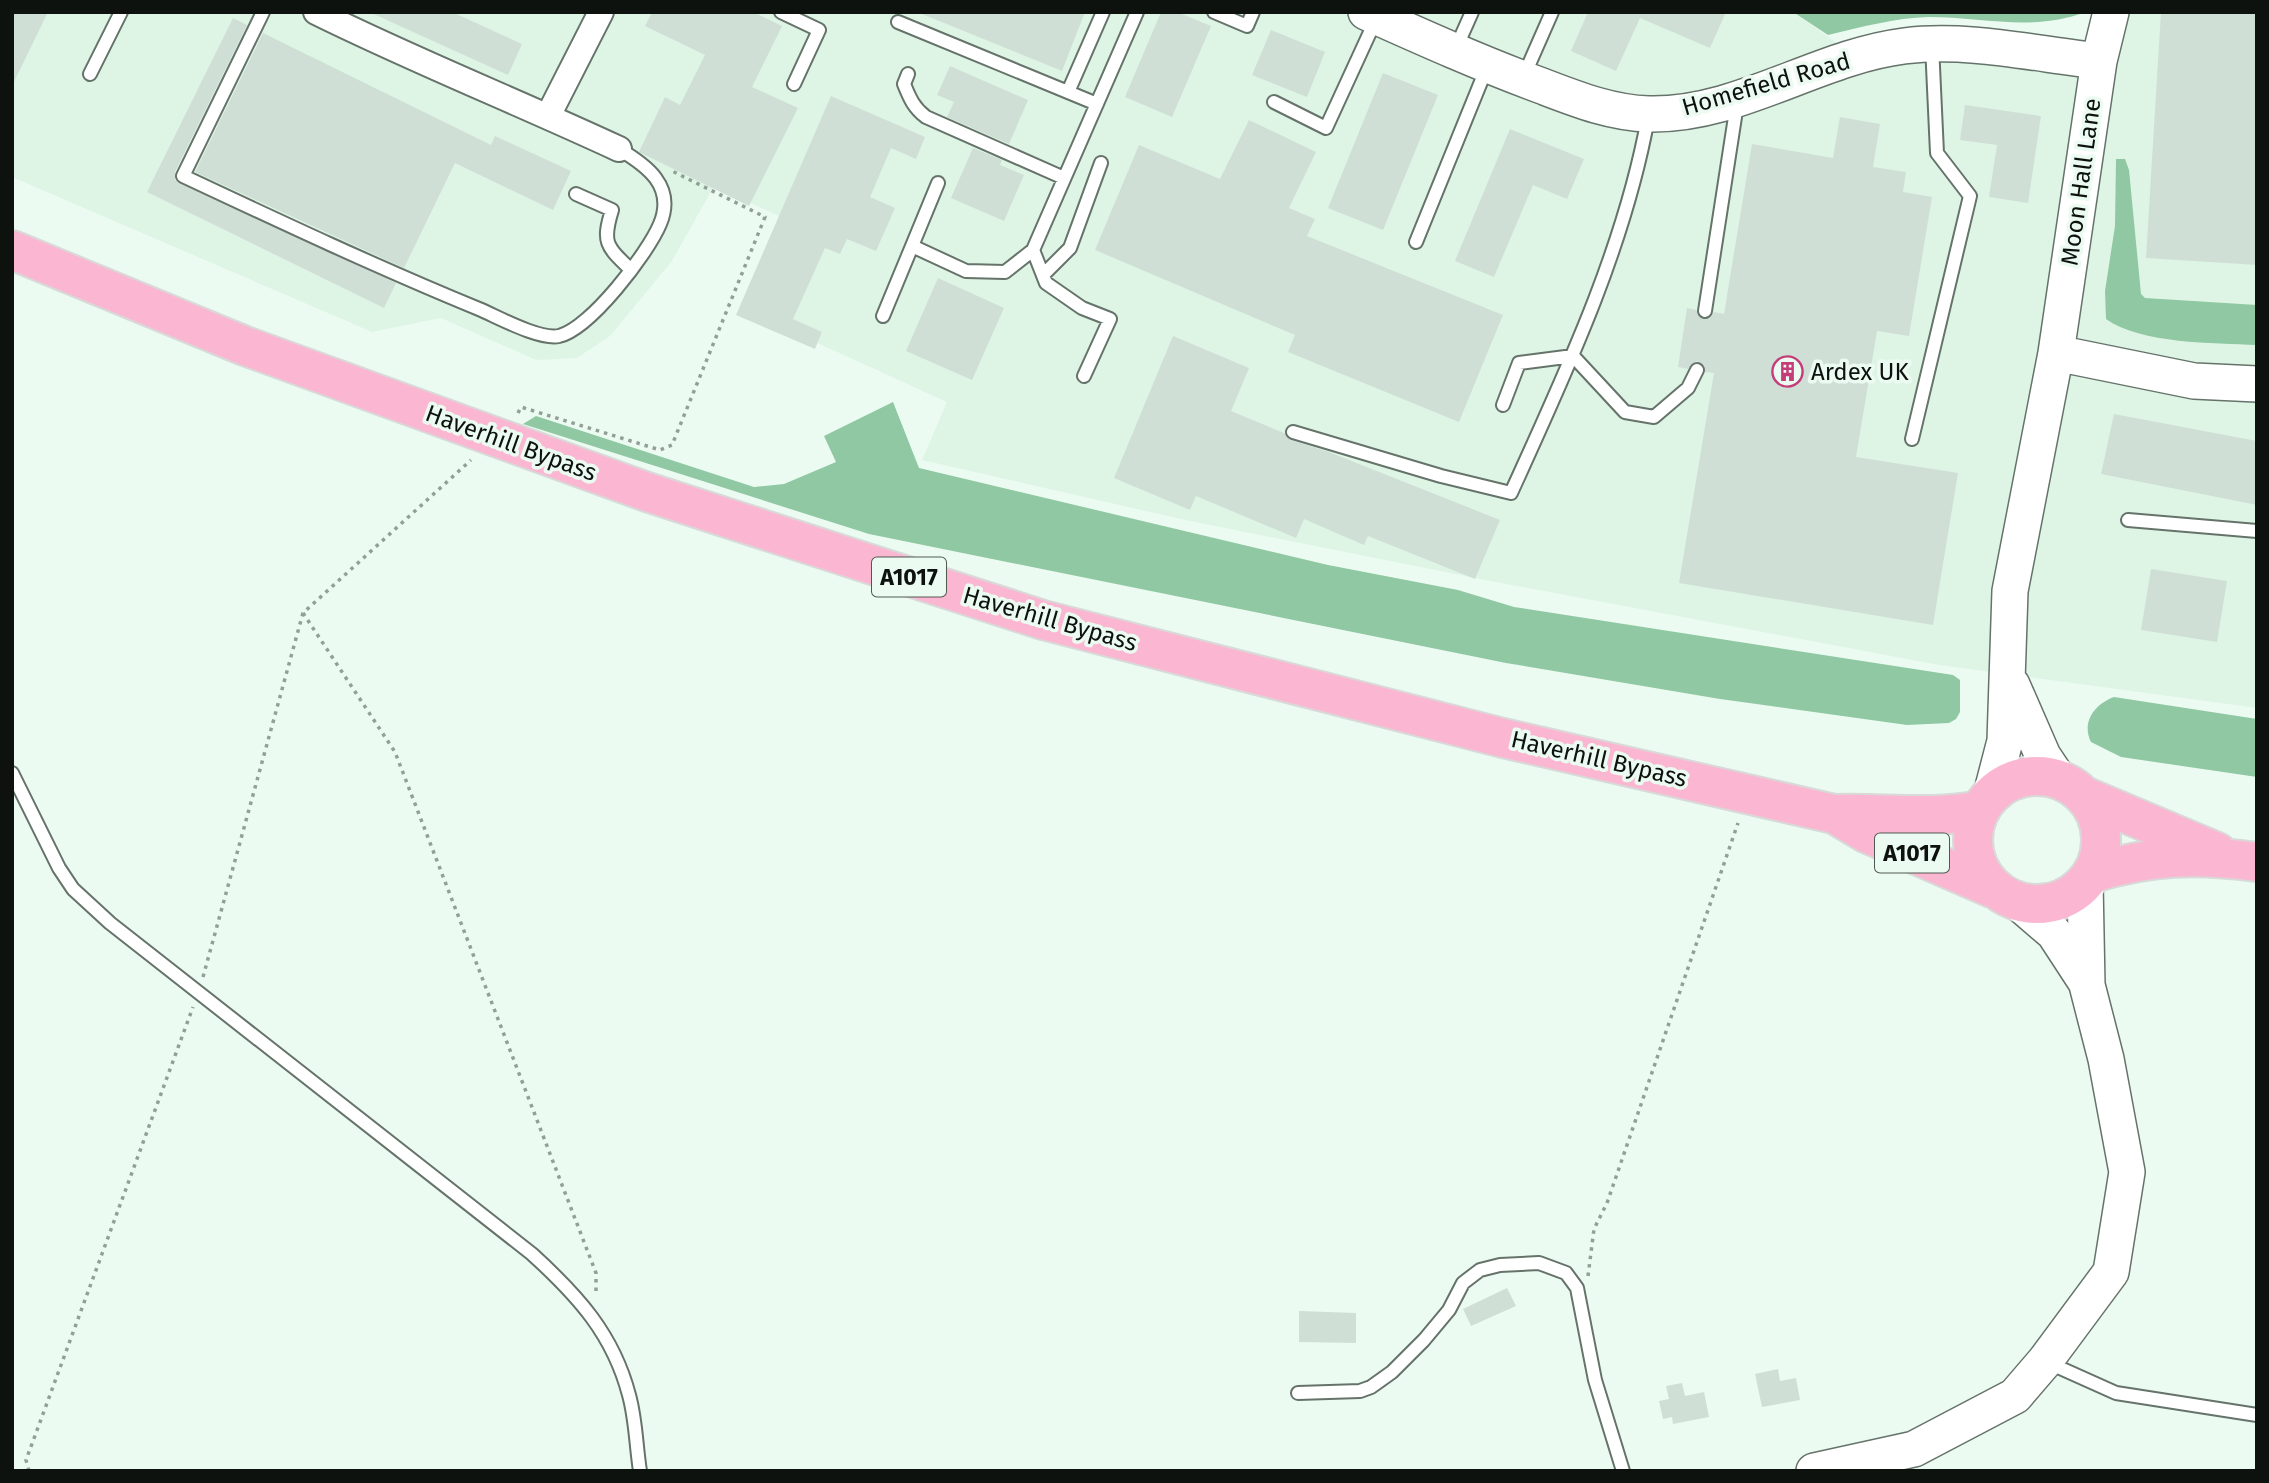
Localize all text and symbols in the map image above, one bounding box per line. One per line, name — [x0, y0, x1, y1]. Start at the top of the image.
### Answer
street label: Homefield Road — [1679, 47, 1853, 121]
street label: Moon Hall Lane — [2055, 97, 2107, 267]
building icon: Ardex UK — [1771, 355, 1805, 389]
place label: Ardex UK — [1811, 358, 1909, 386]
street label: Haverhill Bypass — [422, 399, 600, 487]
road number: A1017 — [872, 558, 946, 596]
street label: Haverhill Bypass — [960, 581, 1140, 657]
street label: Haverhill Bypass — [1508, 725, 1690, 793]
road number: A1017 — [1875, 834, 1949, 873]

